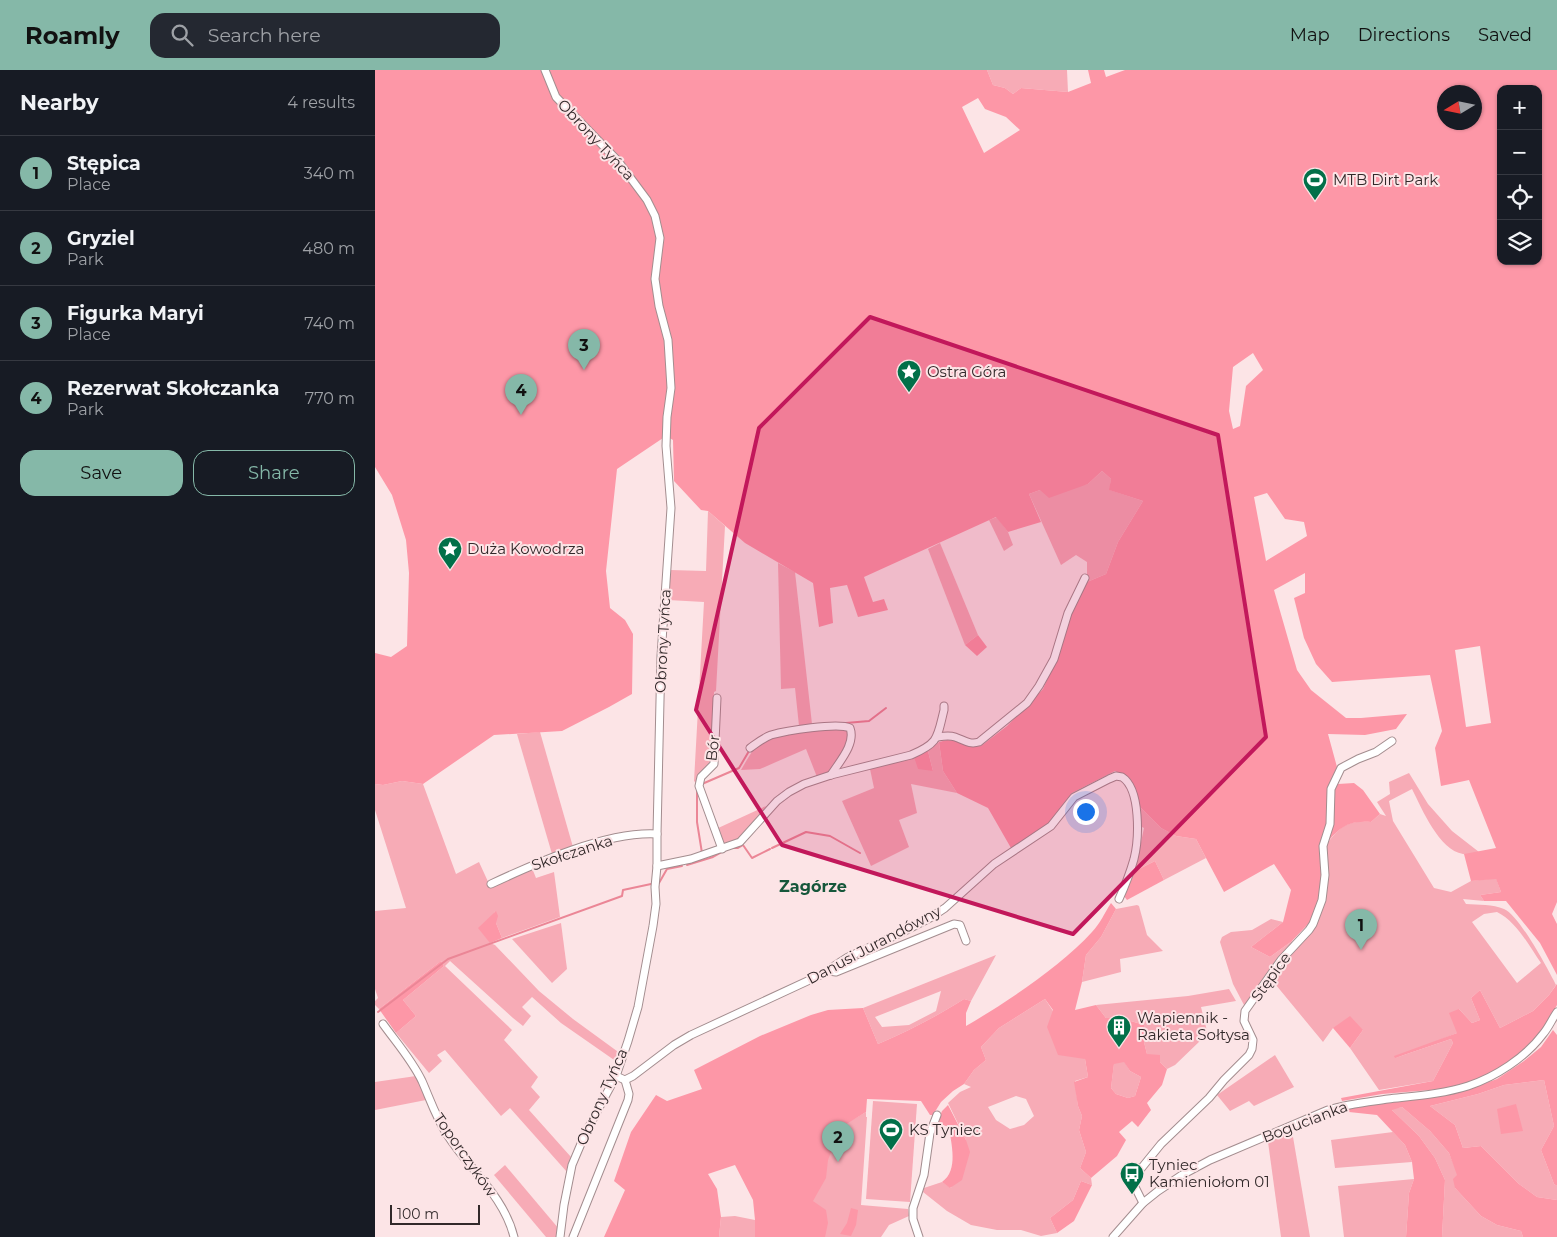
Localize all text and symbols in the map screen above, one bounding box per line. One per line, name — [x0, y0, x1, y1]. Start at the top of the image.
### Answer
search box — [150, 13, 500, 58]
text: Roamly — [25, 21, 120, 50]
icon: search — [168, 21, 196, 49]
text: Search here — [208, 24, 321, 47]
text: Map — [1290, 24, 1330, 46]
text: Directions — [1358, 24, 1450, 46]
text: Saved — [1478, 24, 1532, 46]
north arrow — [1437, 85, 1482, 130]
map controls — [1497, 85, 1542, 265]
button: + — [1497, 85, 1542, 130]
text: Nearby — [20, 90, 99, 115]
text: 4 results — [287, 93, 355, 112]
street label: Obrony Tyńca — [554, 95, 639, 184]
button: − — [1497, 130, 1542, 175]
text: Stępica — [67, 152, 141, 175]
text: 1 — [33, 164, 39, 183]
text: 340 m — [304, 164, 355, 183]
sports icon: MTB Dirt Park — [1302, 167, 1328, 201]
place label: MTB Dirt Park — [1333, 170, 1438, 189]
text: Place — [67, 175, 111, 194]
button: locate — [1497, 175, 1542, 220]
button: layers — [1497, 220, 1542, 265]
text: Gryziel — [67, 227, 135, 250]
text: 2 — [31, 239, 41, 258]
text: 480 m — [302, 239, 355, 258]
text: Park — [67, 250, 104, 269]
text: Figurka Maryi — [67, 302, 204, 325]
text: 3 — [31, 314, 41, 333]
text: 740 m — [304, 314, 355, 333]
text: Place — [67, 325, 111, 344]
pin: 3 — [568, 329, 600, 370]
place icon: Ostra Góra — [896, 359, 922, 393]
place label: Ostra Góra — [927, 362, 1006, 381]
pin: 4 — [505, 374, 537, 415]
text: Rezerwat Skołczanka — [67, 377, 279, 400]
text: 4 — [30, 389, 42, 408]
text: 770 m — [305, 389, 355, 408]
text: Park — [67, 400, 104, 419]
button: Save — [20, 450, 183, 496]
button: Share — [193, 450, 355, 496]
place icon: Duża Kowodrza — [437, 536, 463, 570]
place label: Duża Kowodrza — [467, 539, 584, 558]
street label: Obrony Tyńca — [650, 589, 675, 693]
street label: Bór — [701, 734, 724, 762]
your location — [1073, 799, 1099, 825]
street label: Skołczanka — [529, 830, 615, 875]
district label: Zagórze — [779, 877, 847, 896]
street label: Danusi Jurandówny — [803, 901, 945, 988]
pin: 1 — [1345, 909, 1377, 950]
street label: Stępice — [1247, 949, 1295, 1005]
place label: Wapiennik - Rakieta Sołtysa — [1137, 1008, 1250, 1044]
building icon: Wapiennik - Rakieta Sołtysa — [1106, 1014, 1132, 1048]
street label: Obrony Tyńca — [572, 1045, 631, 1148]
street label: Bogucianka — [1259, 1097, 1350, 1147]
street label: Toporczyków — [430, 1109, 502, 1201]
sports icon: KS Tyniec — [878, 1117, 904, 1151]
place label: KS Tyniec — [909, 1120, 981, 1139]
pin: 2 — [822, 1121, 854, 1162]
place label: Tyniec Kamieniołom 01 — [1149, 1155, 1270, 1191]
bus stop icon: Tyniec Kamieniołom 01 — [1119, 1161, 1145, 1195]
scale bar — [390, 1202, 480, 1225]
text: 100 m — [397, 1205, 439, 1223]

